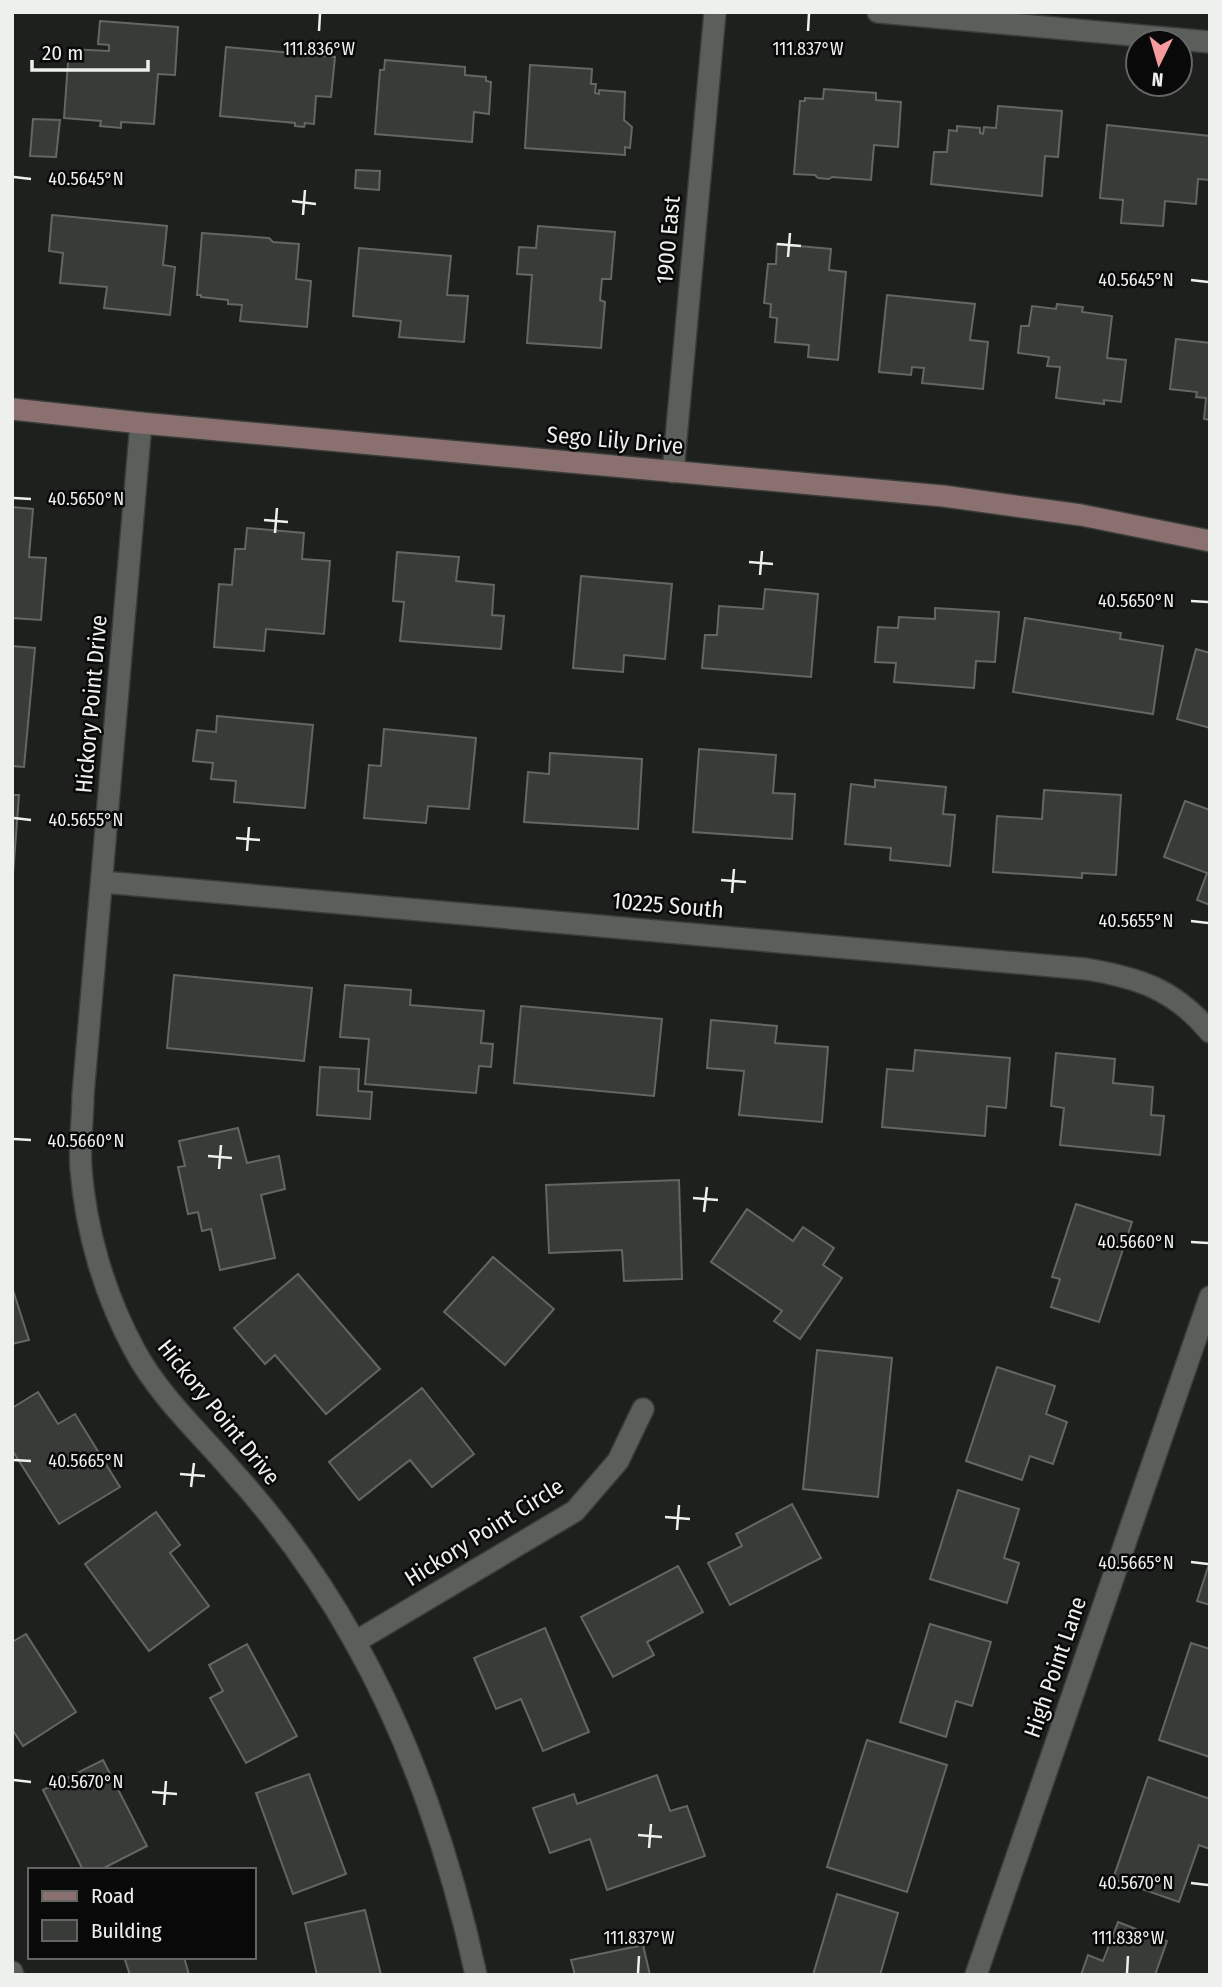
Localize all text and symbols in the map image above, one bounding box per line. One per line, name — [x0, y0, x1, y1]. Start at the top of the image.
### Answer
scale bar — [32, 28, 147, 72]
north arrow — [1124, 28, 1194, 98]
text: 111.836°W — [283, 38, 356, 60]
text: 111.837°W — [773, 38, 844, 60]
text: 20 m — [42, 40, 83, 66]
text: N — [1151, 67, 1164, 91]
text: 40.5645°N — [48, 168, 124, 190]
street label: 1900 East — [650, 194, 686, 285]
text: 40.5645°N — [1098, 269, 1174, 291]
street label: Sego Lily Drive — [546, 420, 684, 460]
text: 40.5650°N — [48, 488, 124, 510]
text: 40.5650°N — [1098, 590, 1174, 612]
street label: Hickory Point Drive — [69, 614, 113, 794]
text: 40.5655°N — [49, 809, 123, 831]
street label: 10225 South — [611, 886, 725, 924]
text: 40.5655°N — [1099, 910, 1173, 932]
text: 40.5660°N — [48, 1130, 124, 1152]
text: 40.5660°N — [1098, 1231, 1174, 1253]
street label: Hickory Point Drive — [152, 1334, 286, 1490]
text: 40.5665°N — [48, 1450, 124, 1472]
street label: Hickory Point Circle — [399, 1472, 569, 1592]
text: 40.5665°N — [1098, 1552, 1174, 1574]
street label: High Point Lane — [1018, 1593, 1092, 1741]
text: 40.5670°N — [49, 1771, 123, 1793]
legend — [28, 1868, 256, 1959]
text: 40.5670°N — [1099, 1872, 1173, 1894]
text: Road — [91, 1883, 135, 1909]
text: Building — [91, 1918, 162, 1944]
text: 111.837°W — [604, 1927, 675, 1949]
text: 111.838°W — [1092, 1927, 1165, 1949]

